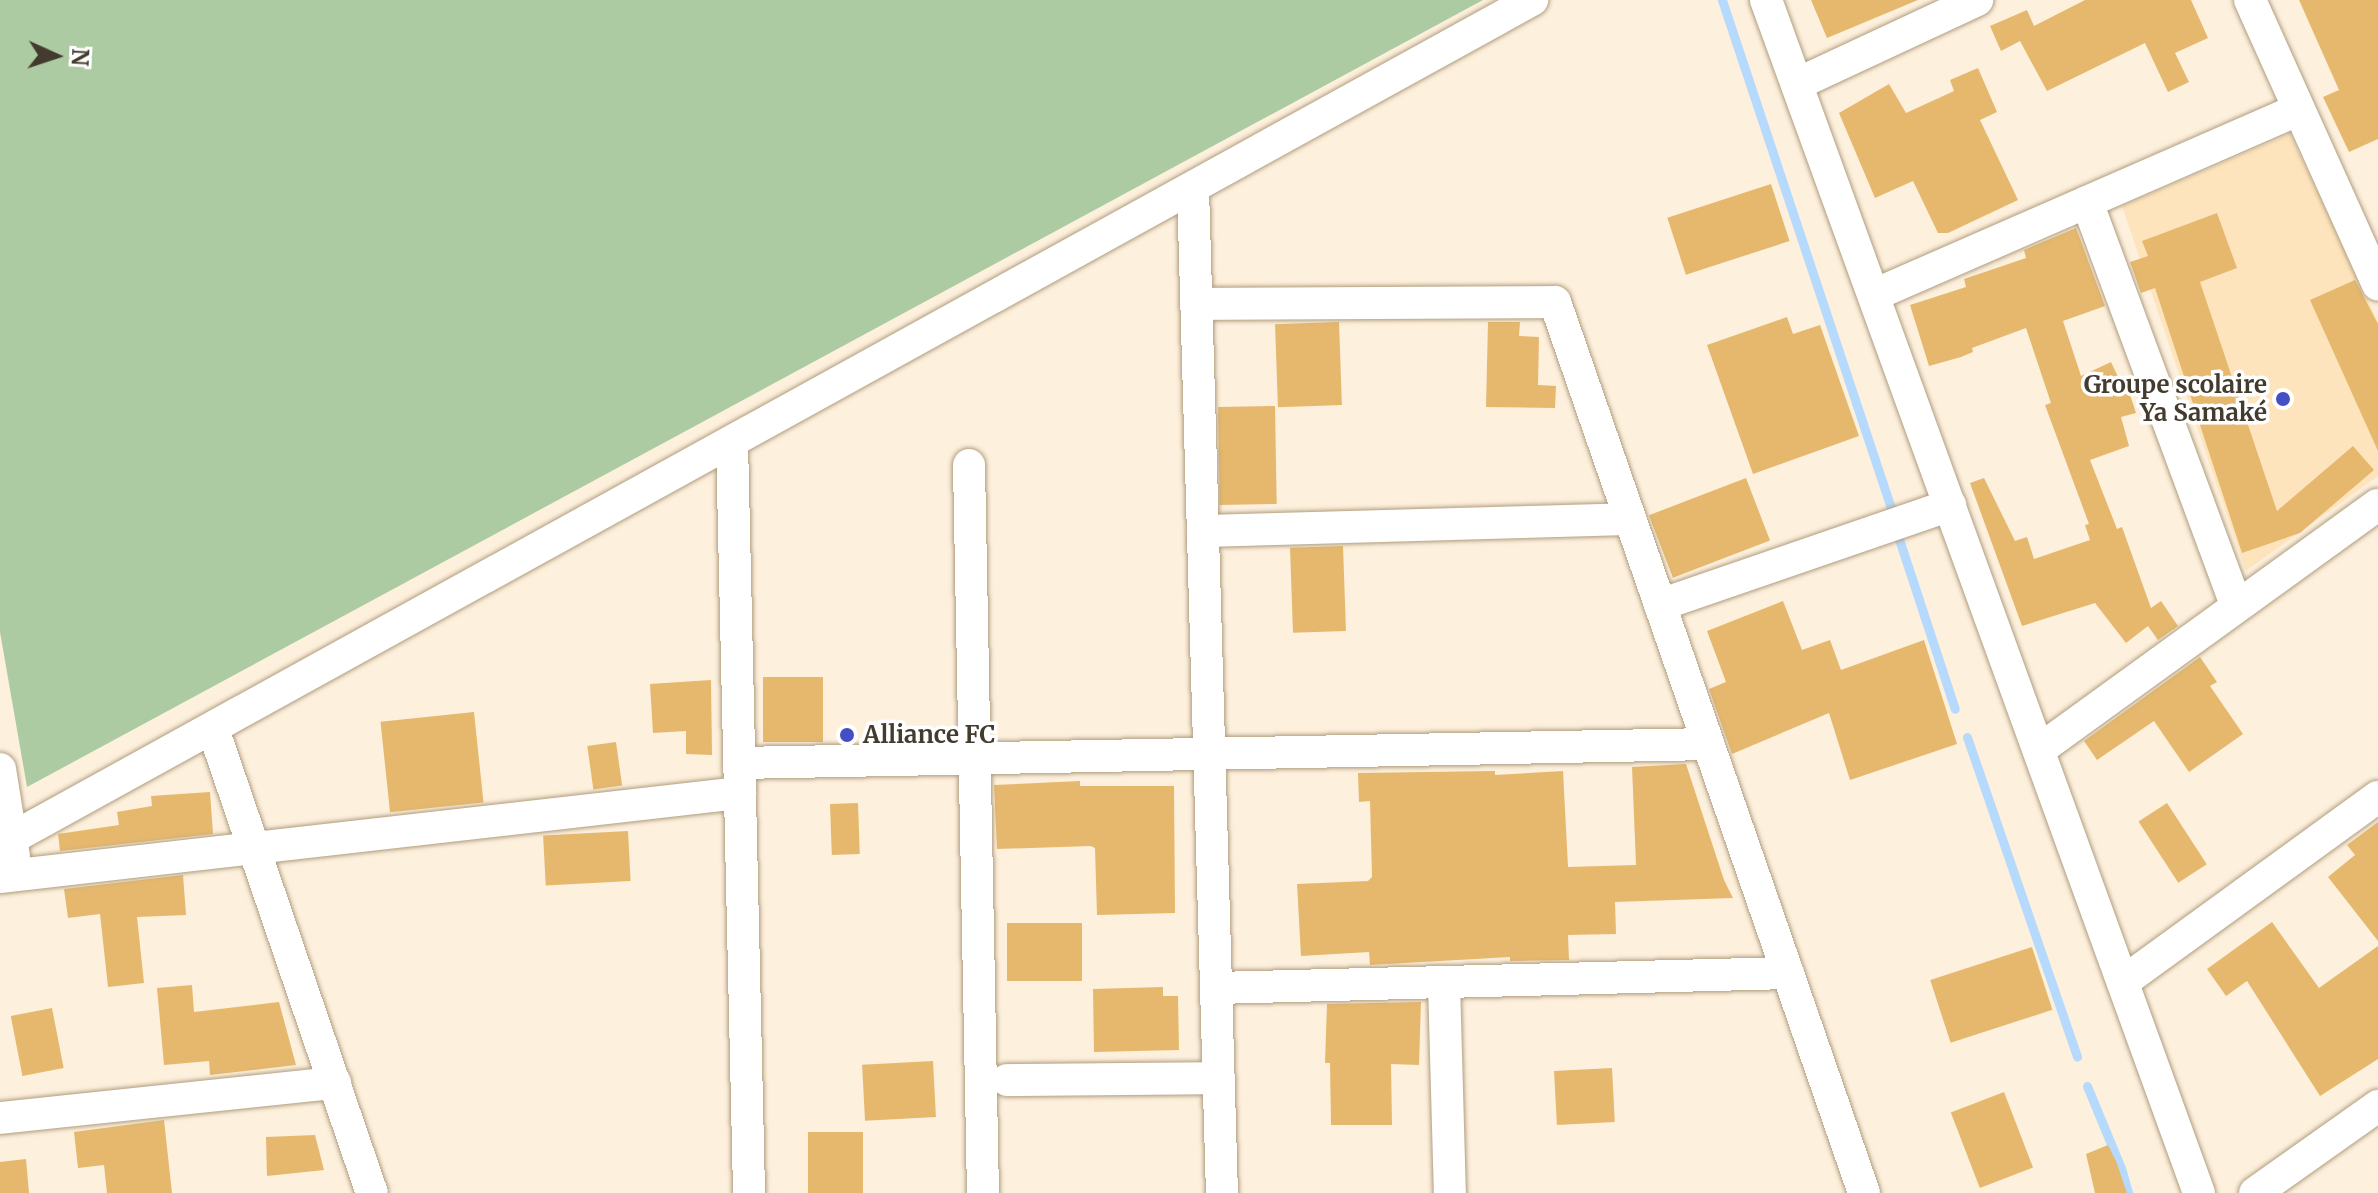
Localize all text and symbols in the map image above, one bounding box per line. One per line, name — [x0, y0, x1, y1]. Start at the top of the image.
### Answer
north arrow — [16, 16, 96, 96]
text: N — [66, 48, 94, 67]
place label: Groupe scolaire Ya Samaké — [2084, 371, 2267, 427]
marker: Groupe scolaire Ya Samaké — [2274, 390, 2292, 408]
place label: Alliance FC — [863, 721, 995, 749]
marker: Alliance FC — [838, 726, 856, 744]

